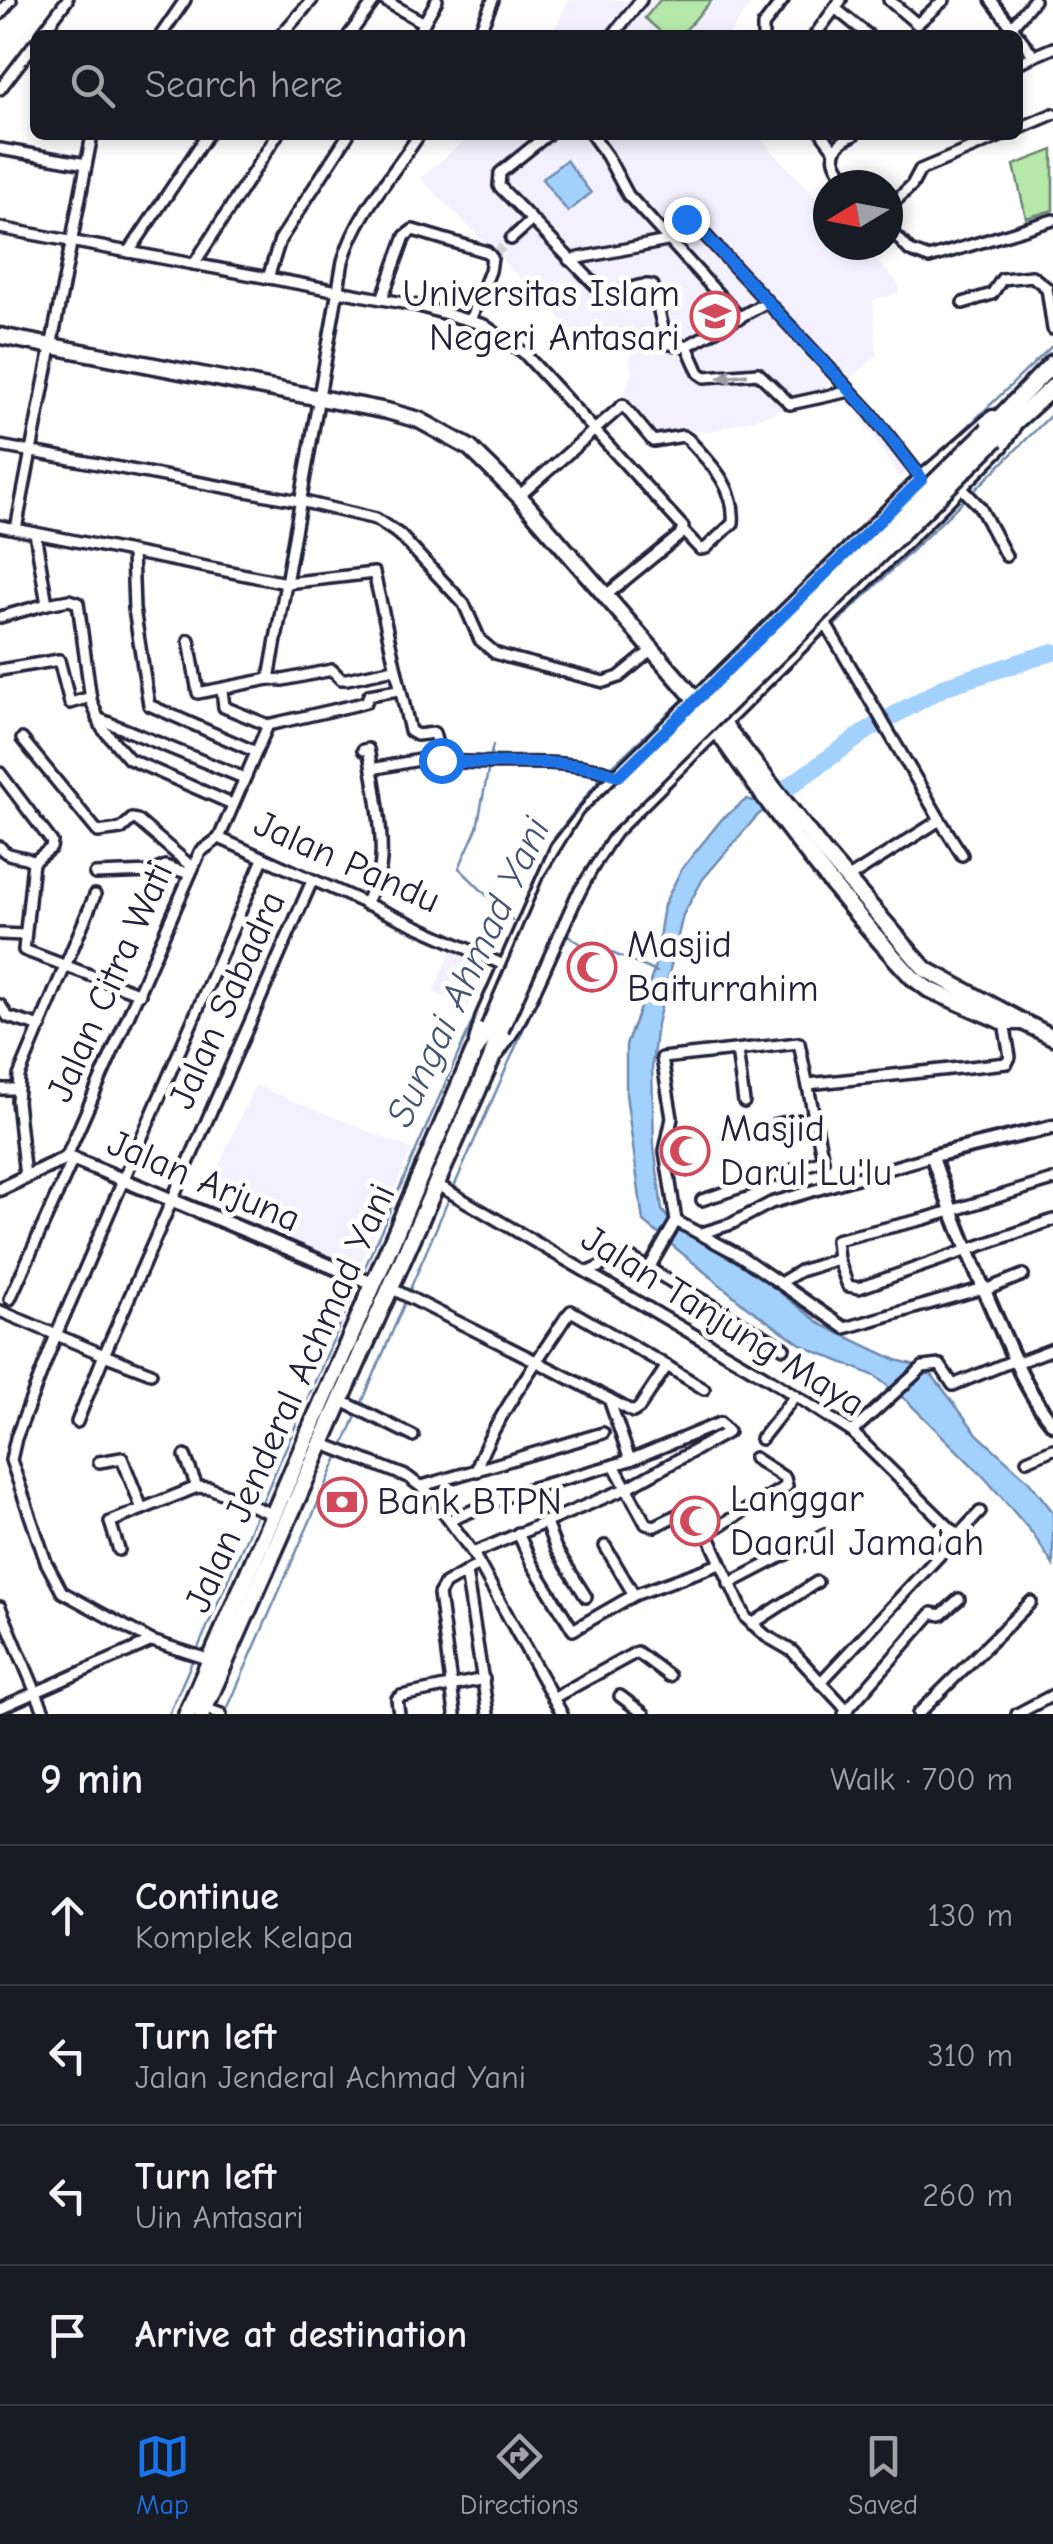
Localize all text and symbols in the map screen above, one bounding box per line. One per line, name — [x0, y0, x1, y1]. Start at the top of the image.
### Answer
search box — [30, 30, 1023, 140]
icon: search — [65, 58, 120, 113]
text: Search here — [145, 63, 343, 107]
north arrow — [813, 170, 903, 260]
route end — [664, 197, 710, 243]
place label: Universitas Islam Negeri Antasari — [402, 272, 680, 360]
school or university icon: Universitas Islam Negeri Antasari — [689, 290, 741, 342]
one-way arrow — [716, 368, 748, 384]
route start — [419, 738, 465, 784]
street label: Jalan Pandu — [247, 802, 447, 922]
water label: Sungai Ahmad Yani — [376, 809, 560, 1134]
street label: Jalan Citra Wati — [38, 855, 182, 1109]
street label: Jalan Sabadra — [159, 885, 295, 1115]
place label: Masjid Baiturrahim — [627, 923, 819, 1011]
mosque icon: Masjid Baiturrahim — [566, 941, 618, 993]
place label: Masjid Darul Lu'lu — [720, 1107, 892, 1195]
street label: Jalan Arjuna — [101, 1121, 307, 1241]
mosque icon: Masjid Darul Lu'lu — [659, 1125, 711, 1177]
street label: Jalan Jenderal Achmad Yani — [175, 1177, 405, 1619]
street label: Jalan Tanjung Maya — [573, 1216, 873, 1426]
bank icon: Bank BTPN — [316, 1476, 368, 1528]
place label: Langgar Daarul Jama'ah — [730, 1477, 984, 1565]
place label: Bank BTPN — [377, 1480, 562, 1524]
mosque icon: Langgar Daarul Jama'ah — [669, 1495, 721, 1547]
text: 9 min — [40, 1755, 143, 1804]
text: Walk · 700 m — [830, 1761, 1013, 1798]
text: Continue — [135, 1875, 279, 1919]
icon: ahead — [40, 1888, 95, 1943]
text: 130 m — [927, 1897, 1013, 1934]
text: Komplek Kelapa — [135, 1919, 354, 1956]
text: Turn left — [135, 2015, 276, 2059]
icon: left — [40, 2028, 95, 2083]
text: 310 m — [927, 2037, 1013, 2074]
text: Jalan Jenderal Achmad Yani — [135, 2059, 526, 2096]
text: Turn left — [135, 2155, 276, 2199]
icon: left — [40, 2168, 95, 2223]
text: 260 m — [922, 2177, 1013, 2214]
text: Uin Antasari — [135, 2199, 303, 2236]
icon: arrive — [40, 2308, 95, 2363]
text: Arrive at destination — [135, 2313, 467, 2357]
tab: Map — [135, 2429, 190, 2521]
tab: Directions — [460, 2429, 578, 2521]
tab: Saved — [848, 2429, 918, 2521]

